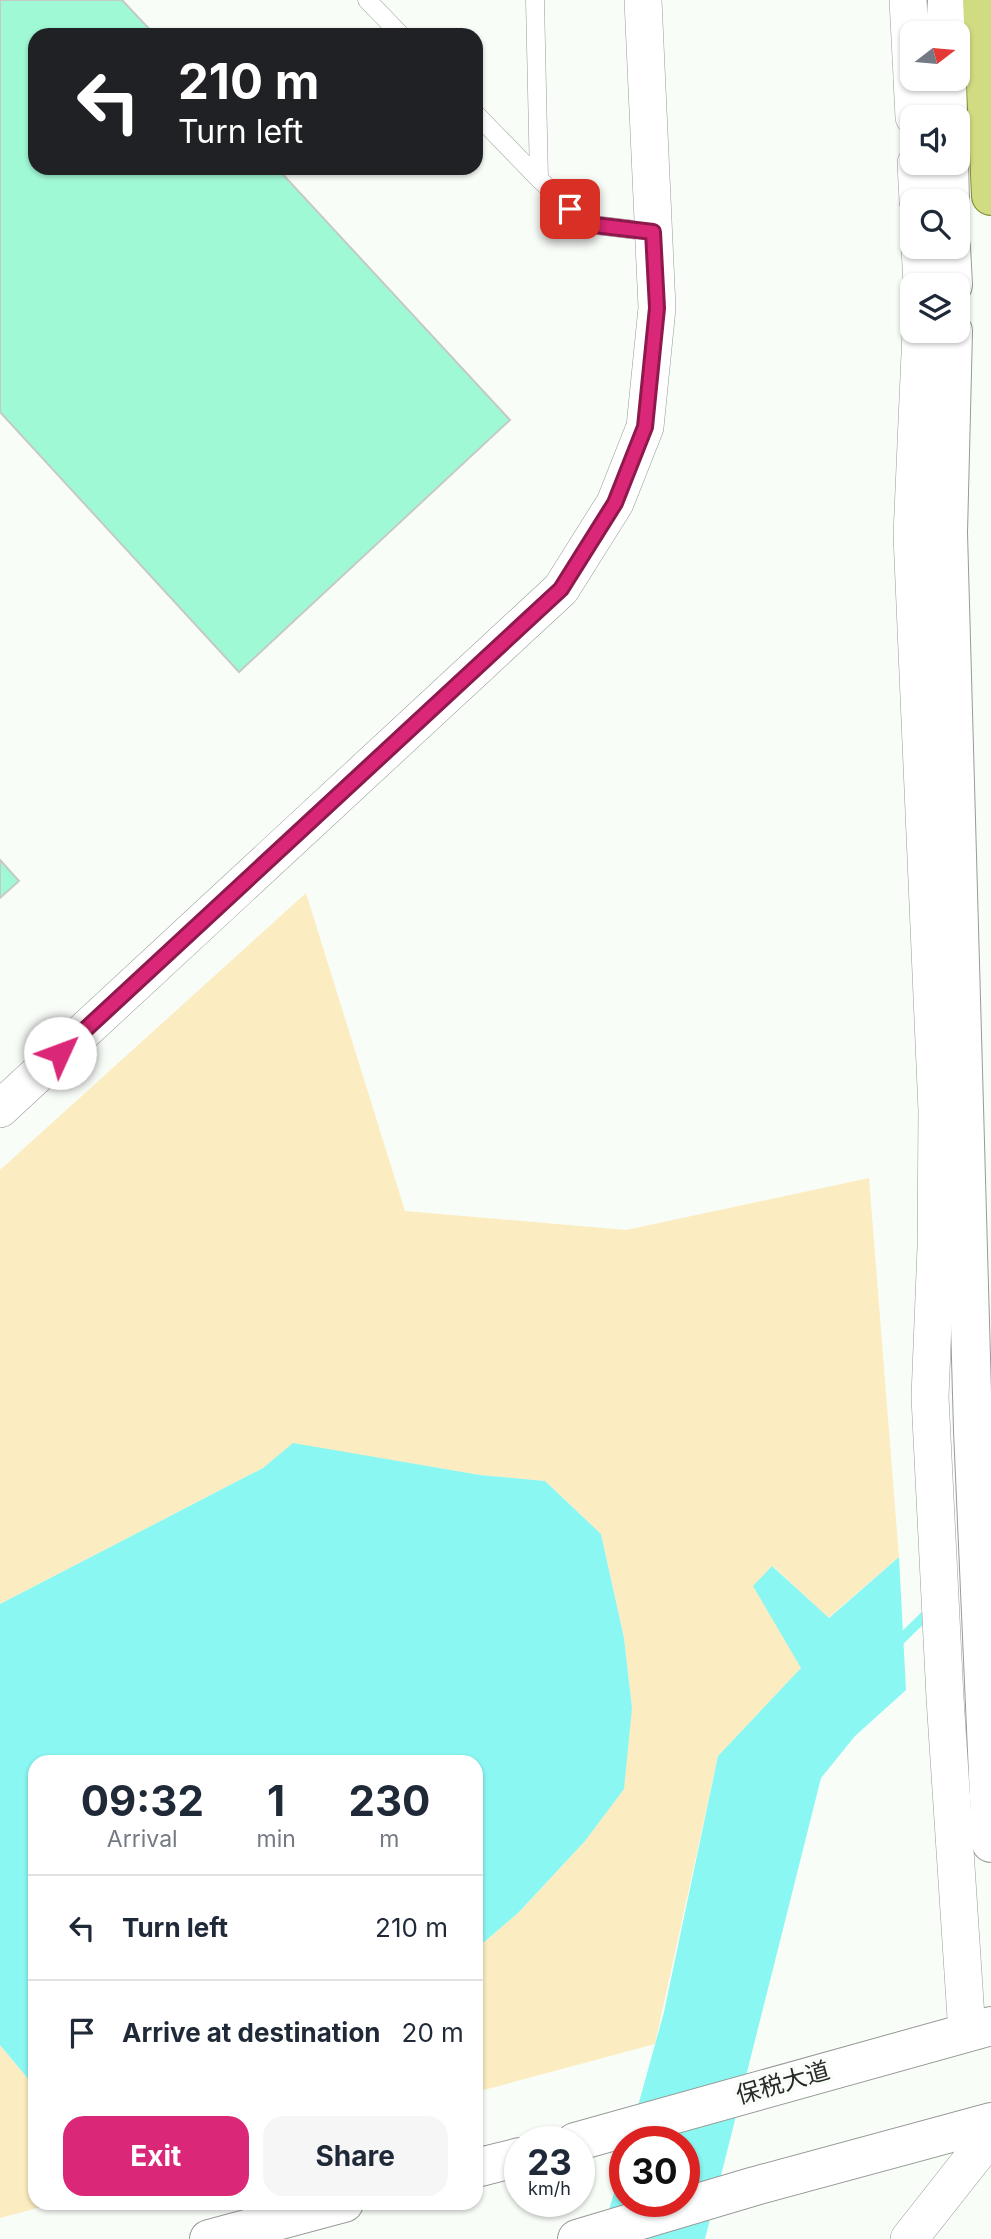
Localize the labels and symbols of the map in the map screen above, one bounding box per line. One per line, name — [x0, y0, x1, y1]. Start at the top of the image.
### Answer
north arrow — [900, 21, 970, 91]
pin — [540, 179, 600, 239]
position arrow — [23, 1016, 97, 1090]
street label: 保税大道 — [733, 2055, 833, 2110]
speed limit sign: 30 — [609, 2126, 700, 2217]

